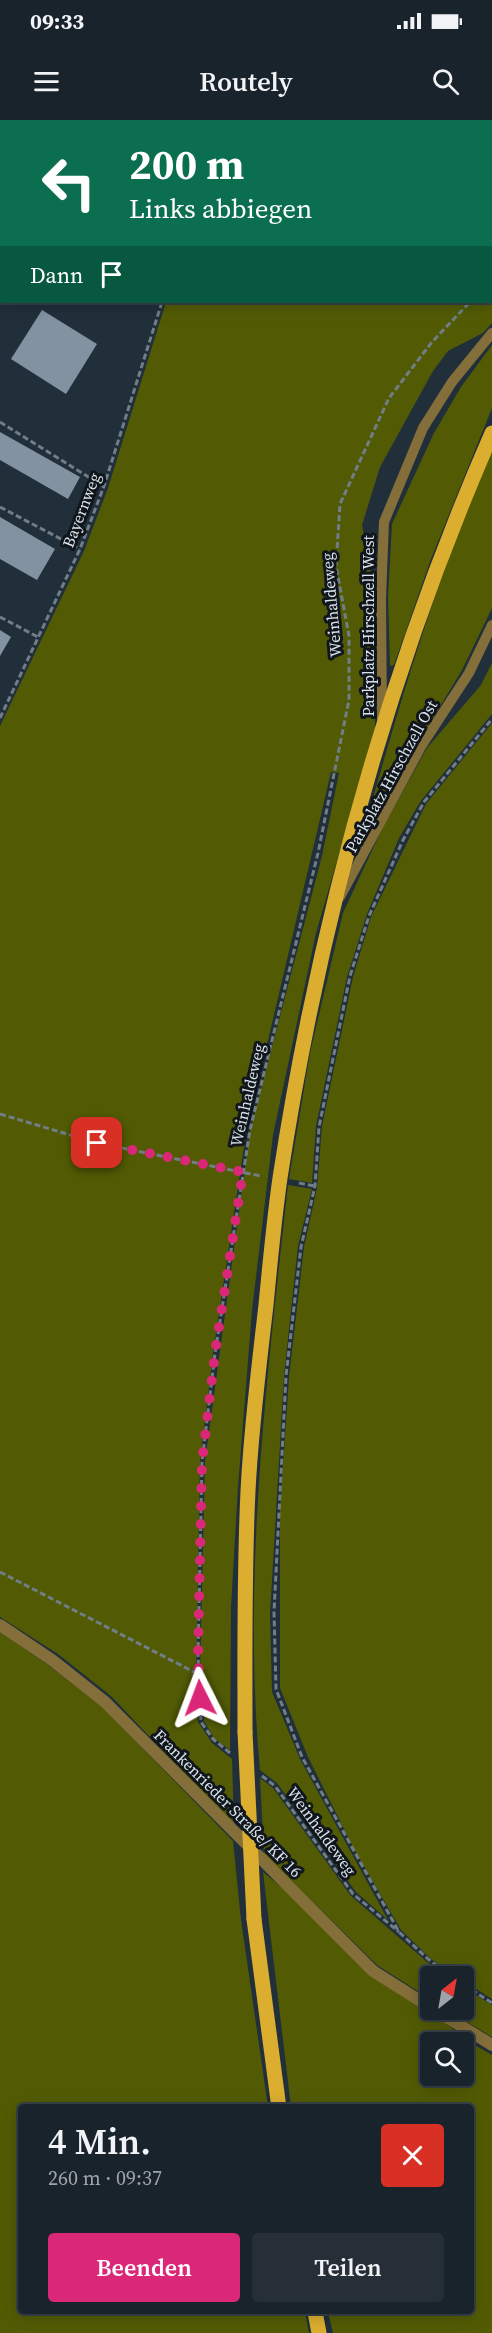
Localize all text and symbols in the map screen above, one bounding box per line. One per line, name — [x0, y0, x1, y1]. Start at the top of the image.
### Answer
text: 09:33 — [30, 6, 84, 36]
text: Routely — [199, 63, 293, 100]
icon: menu — [30, 65, 63, 98]
icon: search — [429, 65, 462, 98]
text: 200 m — [129, 135, 244, 193]
icon: left — [30, 144, 108, 222]
text: Links abbiegen — [129, 190, 312, 227]
icon: arrive — [95, 258, 128, 291]
text: Dann — [30, 260, 83, 290]
street label: Bayernweg — [57, 469, 105, 551]
street label: Parkplatz Hirschzell West — [357, 534, 379, 717]
street label: Weinhaldeweg — [315, 552, 347, 658]
street label: Parkplatz Hirschzell Ost — [340, 695, 442, 856]
street label: Weinhaldeweg — [224, 1041, 270, 1149]
pin — [71, 1117, 122, 1168]
icon: arrive — [80, 1126, 113, 1159]
position arrow — [168, 1666, 232, 1730]
street label: Frankenrieder Straße/ KF 16 — [149, 1724, 307, 1882]
street label: Weinhaldeweg — [282, 1782, 362, 1880]
north arrow — [420, 1966, 474, 2020]
map controls — [420, 1966, 474, 2086]
button: search — [420, 2032, 474, 2086]
text: 4 Min. — [48, 2117, 151, 2166]
button: close — [381, 2124, 444, 2187]
text: 260 m · 09:37 — [48, 2164, 162, 2192]
button: Beenden — [48, 2233, 240, 2302]
button: Teilen — [252, 2233, 444, 2302]

